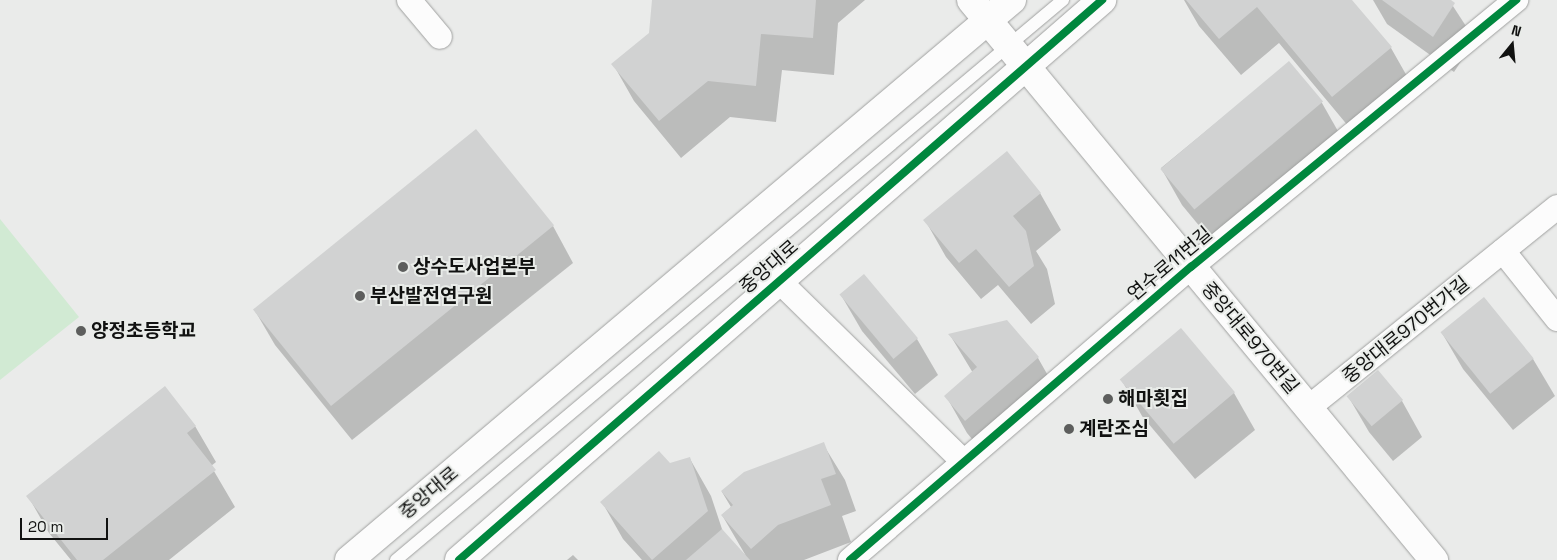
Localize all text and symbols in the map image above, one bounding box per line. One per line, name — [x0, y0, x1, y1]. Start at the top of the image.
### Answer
north arrow — [1487, 20, 1537, 70]
text: N — [1509, 21, 1523, 41]
street label: 연수로11번길 — [1123, 222, 1217, 306]
street label: 중앙대로 — [735, 235, 803, 299]
place label: 상수도사업본부 — [413, 256, 535, 278]
marker: 상수도사업본부 — [397, 261, 409, 273]
street label: 중앙대로970번가길 — [1338, 272, 1474, 388]
street label: 중앙대로970번길 — [1197, 277, 1303, 399]
place label: 부산발전연구원 — [370, 285, 492, 307]
marker: 부산발전연구원 — [354, 290, 366, 302]
place label: 양정초등학교 — [91, 320, 196, 342]
marker: 양정초등학교 — [75, 325, 87, 337]
place label: 해마횟집 — [1118, 388, 1188, 410]
marker: 해마횟집 — [1102, 393, 1114, 405]
place label: 계란조심 — [1079, 418, 1149, 440]
marker: 계란조심 — [1063, 423, 1075, 435]
street label: 중앙대로 — [395, 462, 463, 524]
scale bar — [22, 508, 110, 540]
text: 20 m — [28, 517, 63, 536]

